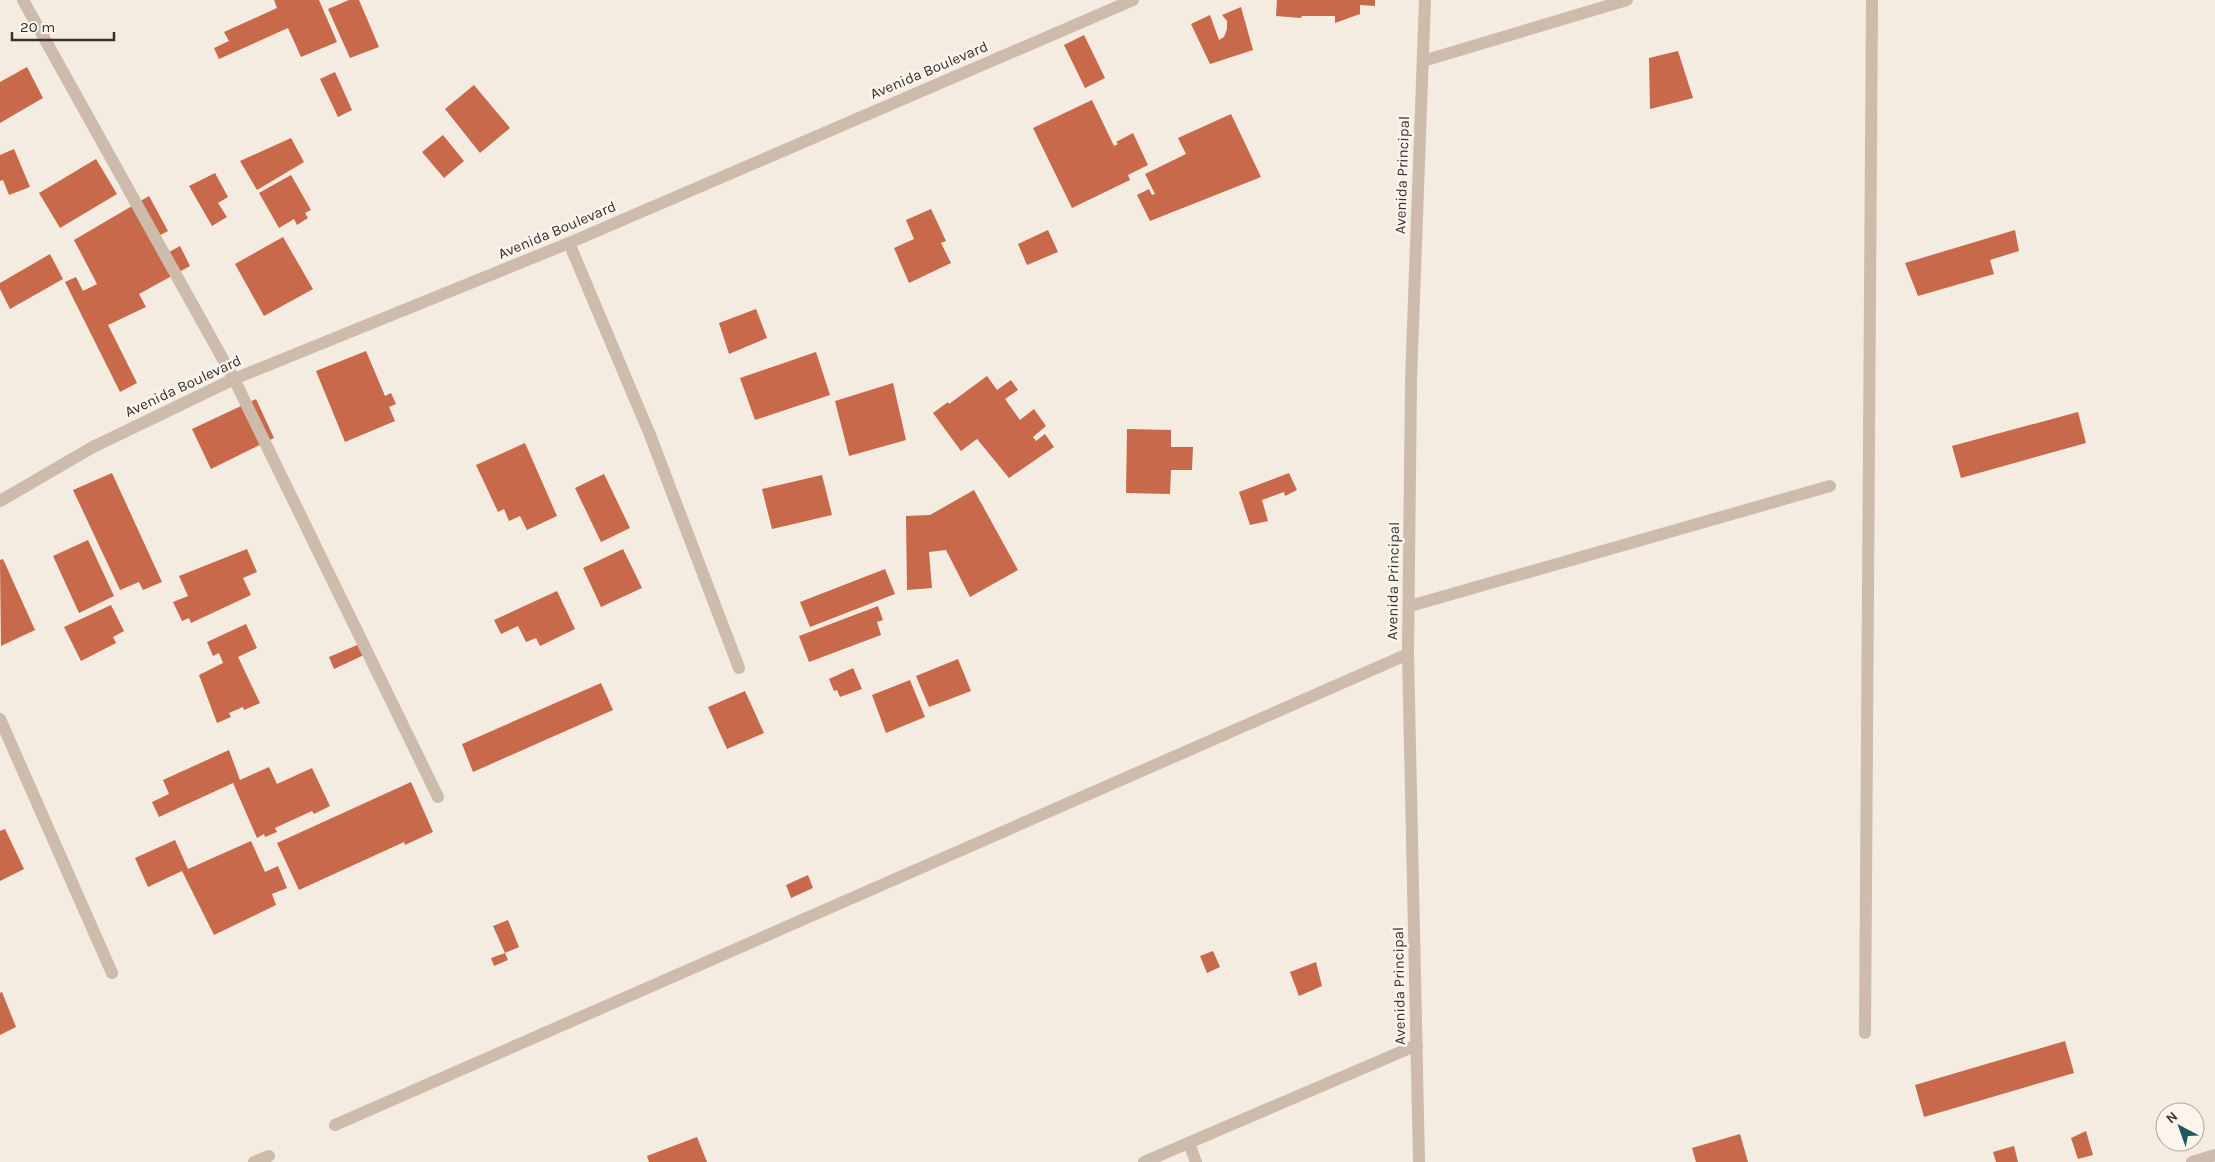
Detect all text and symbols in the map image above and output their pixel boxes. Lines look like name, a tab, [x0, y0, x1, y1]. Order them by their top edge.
scale bar	[12, 10, 115, 42]
text: 20 m	[20, 18, 55, 36]
street label: Avenida Boulevard	[867, 37, 991, 103]
street label: Avenida Principal	[1391, 115, 1413, 235]
street label: Avenida Boulevard	[495, 197, 619, 263]
street label: Avenida Boulevard	[122, 351, 244, 421]
street label: Avenida Principal	[1383, 522, 1403, 640]
street label: Avenida Principal	[1389, 927, 1409, 1045]
north arrow	[2155, 1102, 2205, 1152]
text: N	[2162, 1108, 2181, 1127]

